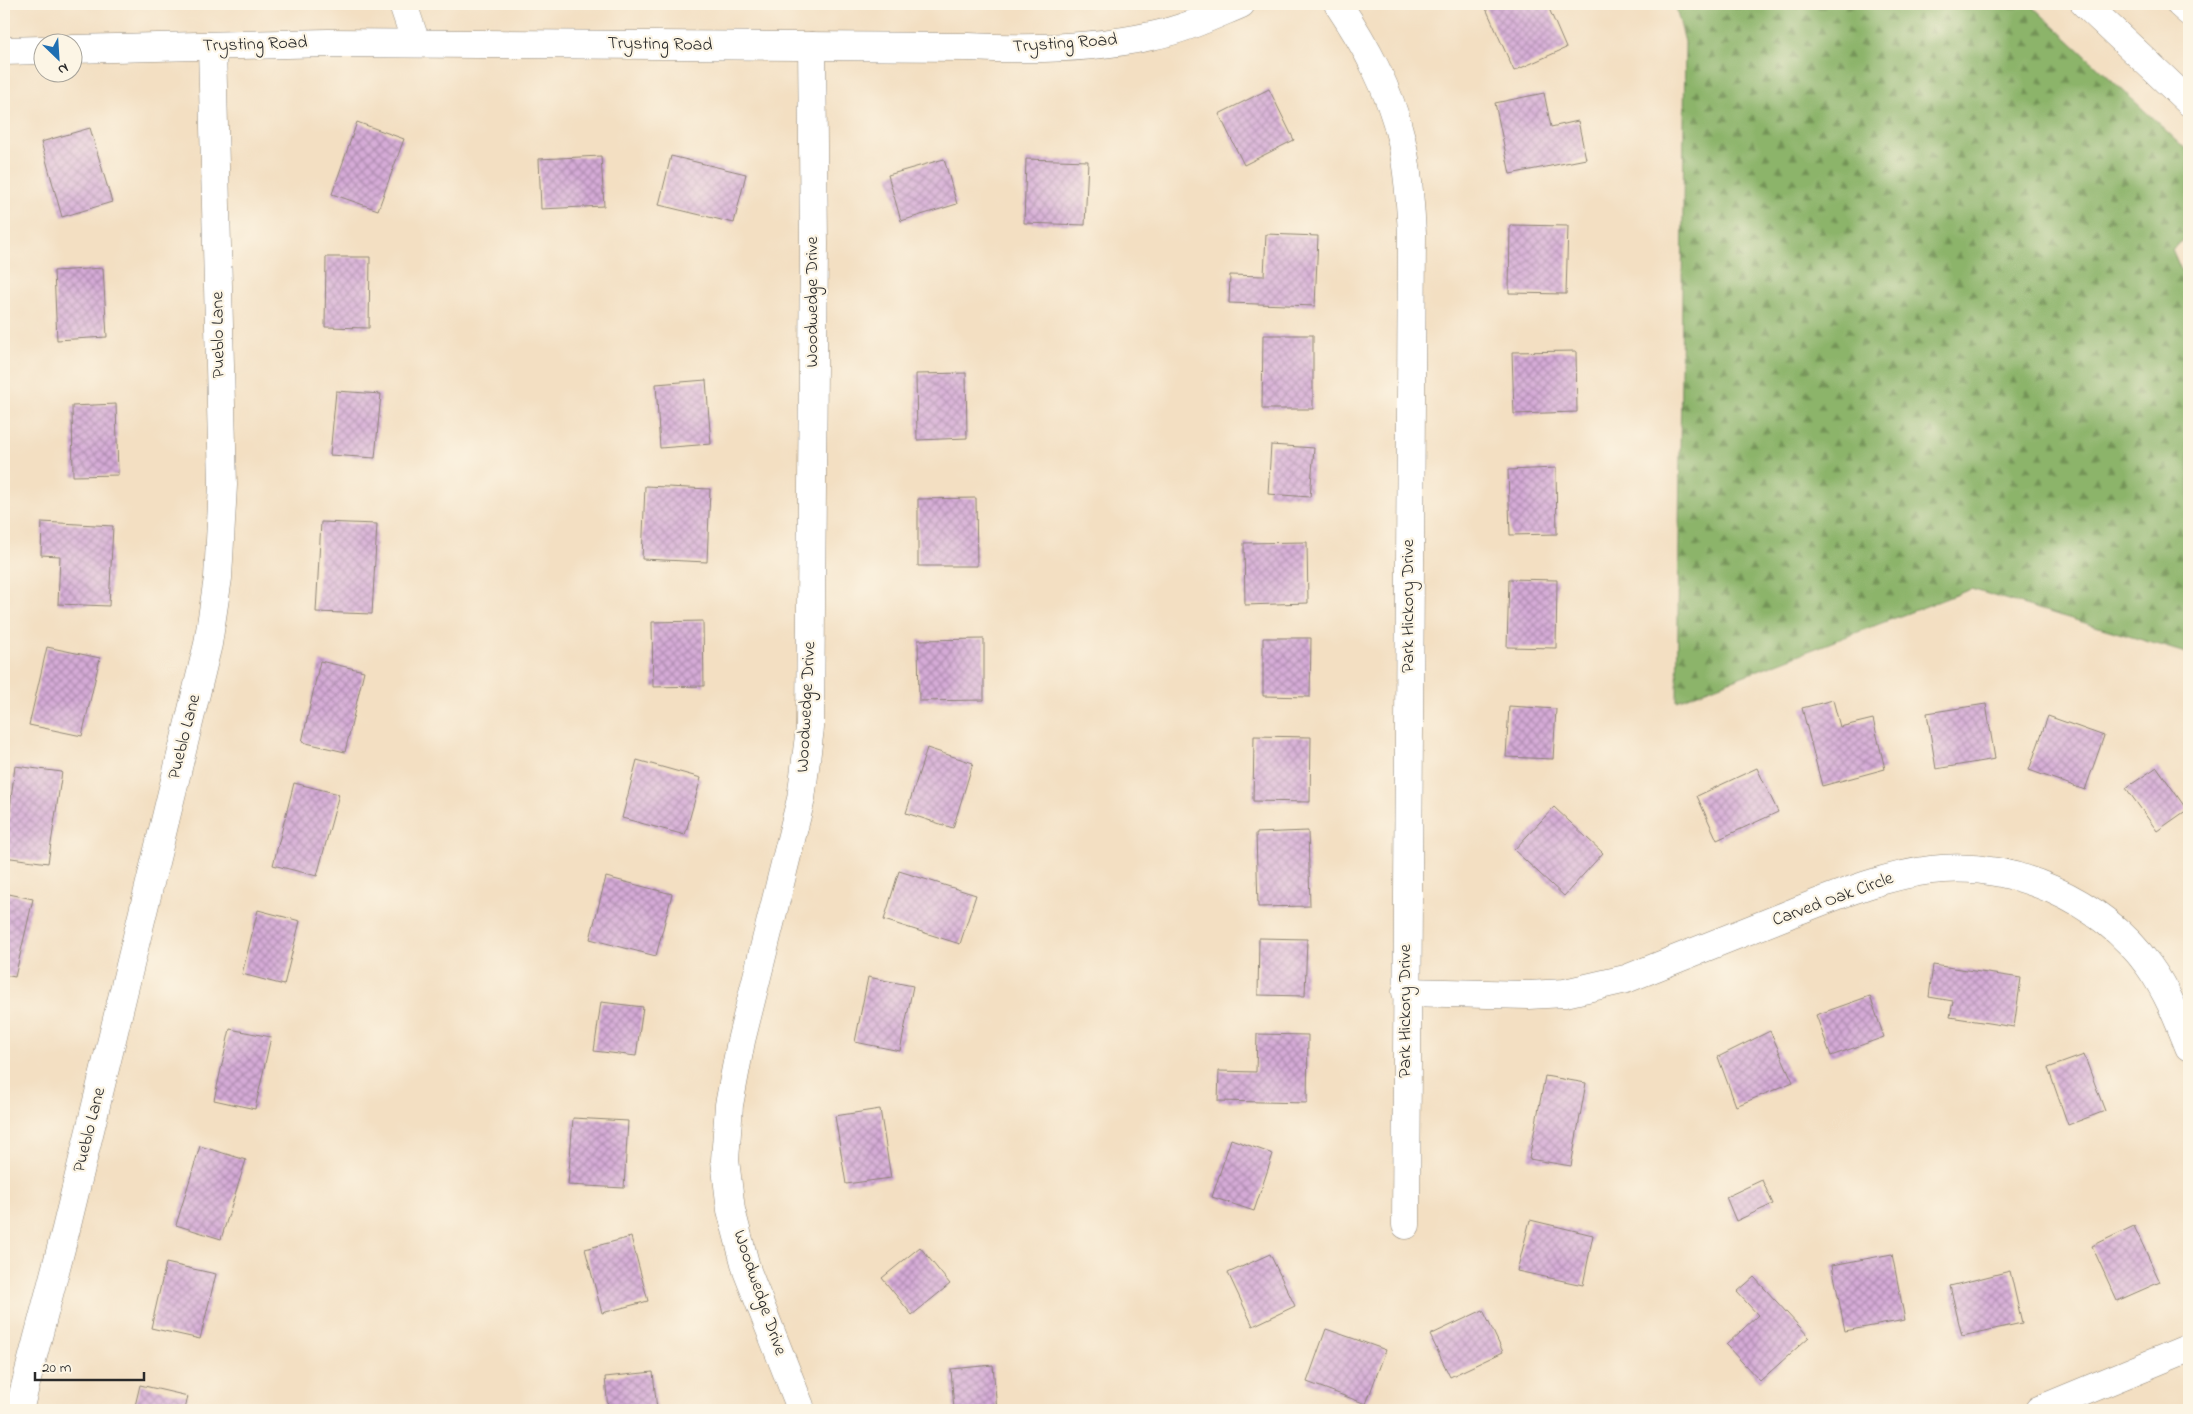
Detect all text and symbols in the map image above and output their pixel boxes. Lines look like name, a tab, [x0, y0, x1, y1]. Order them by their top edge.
street label: Trysting Road	[1012, 27, 1118, 62]
street label: Trysting Road	[202, 30, 308, 61]
street label: Trysting Road	[607, 31, 713, 60]
north arrow	[32, 32, 82, 82]
text: N	[54, 57, 72, 80]
street label: Woodwedge Drive	[800, 236, 827, 368]
street label: Pueblo Lane	[205, 290, 233, 379]
street label: Park Hickory Drive	[1396, 538, 1422, 673]
street label: Woodwedge Drive	[791, 640, 824, 773]
street label: Pueblo Lane	[162, 691, 208, 782]
street label: Carved Oak Circle	[1769, 866, 1898, 934]
street label: Park Hickory Drive	[1393, 943, 1419, 1078]
street label: Pueblo Lane	[67, 1084, 113, 1175]
street label: Woodwedge Drive	[724, 1227, 793, 1360]
scale bar	[35, 1349, 144, 1381]
text: 20 m	[42, 1357, 72, 1379]

